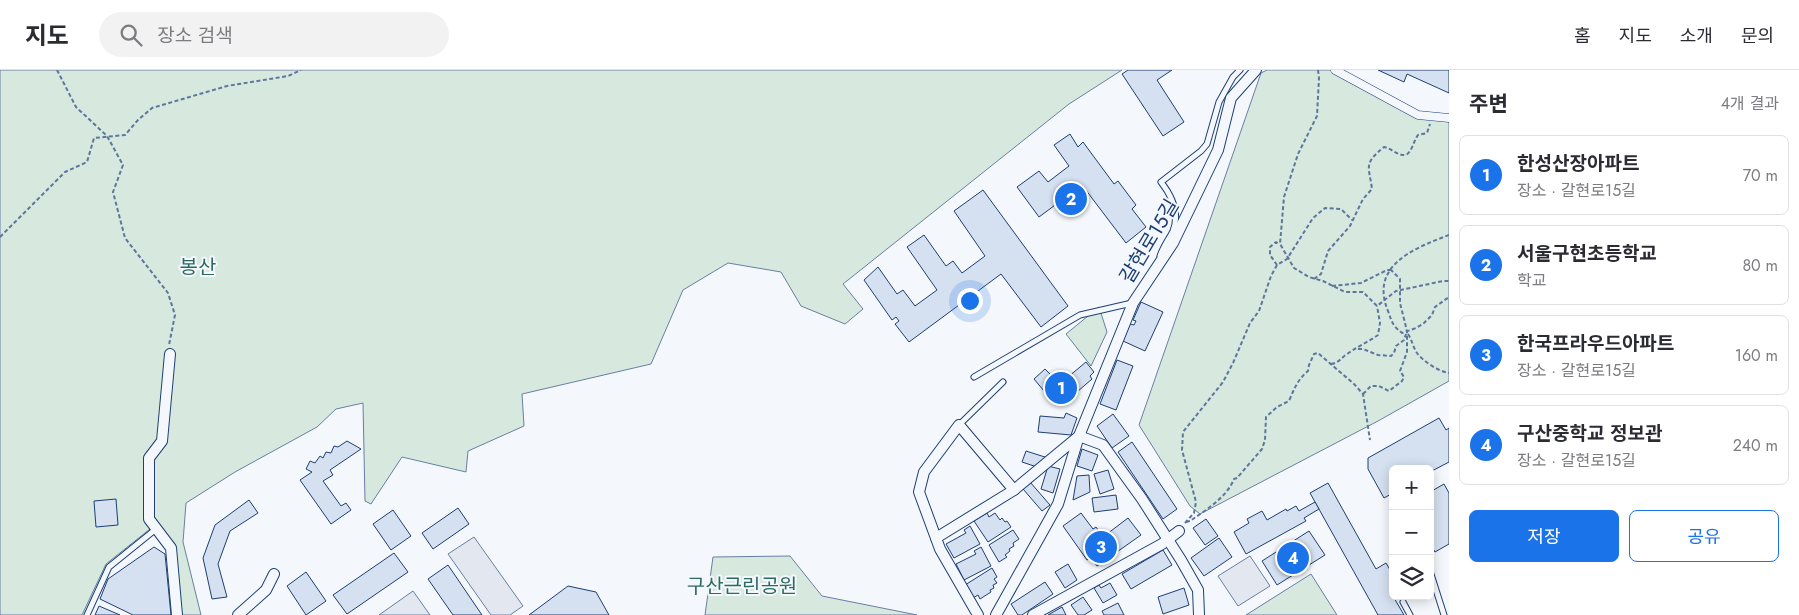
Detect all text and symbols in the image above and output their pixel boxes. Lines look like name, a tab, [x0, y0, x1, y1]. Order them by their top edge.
search box	[99, 12, 449, 57]
text: 지도	[25, 18, 69, 53]
icon: search	[117, 21, 145, 49]
text: 장소 검색	[157, 22, 233, 49]
text: 홈	[1574, 23, 1591, 49]
text: 지도	[1619, 23, 1652, 49]
text: 소개	[1680, 23, 1713, 49]
text: 문의	[1741, 23, 1774, 49]
text: 주변	[1469, 89, 1508, 119]
text: 4개 결과	[1721, 92, 1779, 115]
text: 한성산장아파트	[1517, 150, 1639, 177]
text: 1	[1482, 164, 1490, 187]
text: 70 m	[1743, 164, 1778, 187]
text: 장소 · 갈현로15길	[1517, 179, 1636, 202]
pin: 2	[1055, 180, 1087, 218]
street label: 갈현로15길	[1113, 194, 1186, 289]
text: 서울구현초등학교	[1517, 240, 1657, 267]
park label: 봉산	[180, 253, 216, 282]
text: 2	[1481, 254, 1491, 277]
text: 80 m	[1742, 254, 1778, 277]
text: 학교	[1517, 269, 1546, 292]
your location	[957, 288, 983, 314]
text: 한국프라우드아파트	[1517, 330, 1674, 357]
text: 3	[1481, 344, 1491, 367]
text: 160 m	[1735, 344, 1778, 367]
text: 장소 · 갈현로15길	[1517, 359, 1636, 382]
pin: 1	[1045, 369, 1077, 407]
text: 구산중학교 정보관	[1517, 420, 1663, 447]
text: 4	[1480, 434, 1492, 457]
text: 240 m	[1733, 434, 1778, 457]
text: 장소 · 갈현로15길	[1517, 449, 1636, 472]
map controls	[1389, 465, 1434, 600]
button: +	[1389, 465, 1434, 510]
button: −	[1389, 510, 1434, 555]
button: 저장	[1469, 510, 1619, 562]
button: 공유	[1629, 510, 1779, 562]
pin: 3	[1085, 528, 1117, 566]
pin: 4	[1277, 539, 1309, 577]
button: layers	[1389, 555, 1434, 600]
park label: 구산근린공원	[687, 572, 797, 601]

